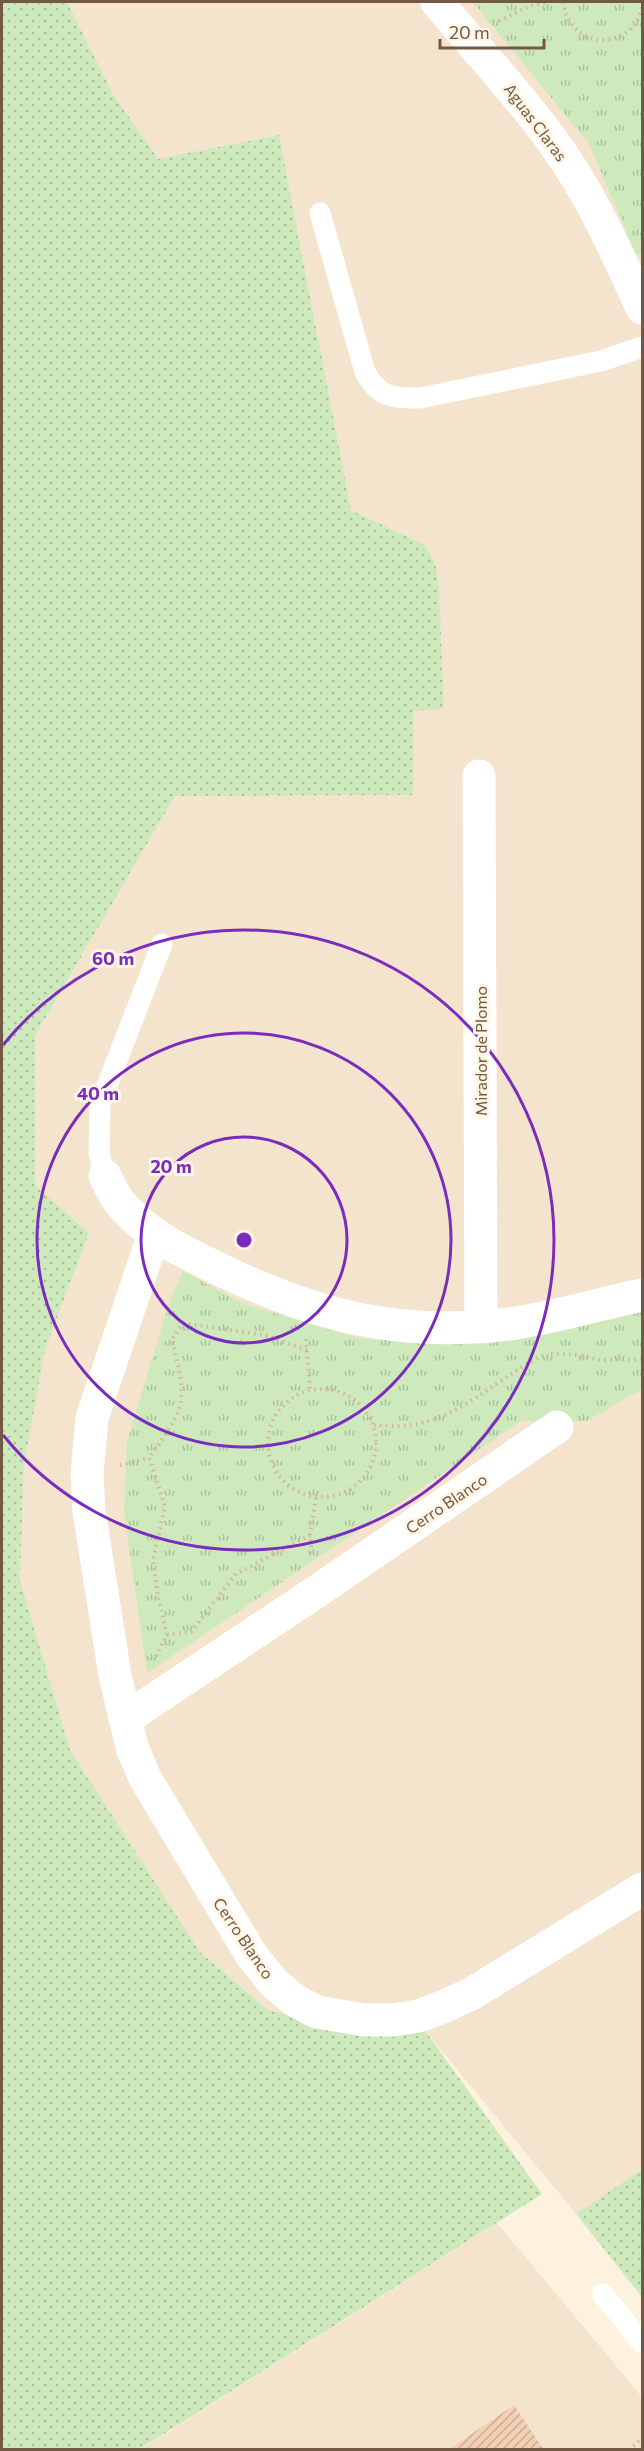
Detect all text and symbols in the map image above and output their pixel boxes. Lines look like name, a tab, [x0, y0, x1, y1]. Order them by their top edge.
scale bar	[440, 12, 544, 50]
text: 20 m	[449, 21, 490, 43]
street label: Aguas Claras	[501, 79, 571, 165]
text: 60 m	[92, 947, 134, 969]
street label: Mirador de Plomo	[471, 986, 490, 1116]
text: 40 m	[77, 1082, 119, 1104]
text: 20 m	[150, 1155, 192, 1177]
centre of rings	[234, 1230, 254, 1250]
street label: Cerro Blanco	[402, 1469, 490, 1537]
street label: Cerro Blanco	[210, 1894, 278, 1982]

